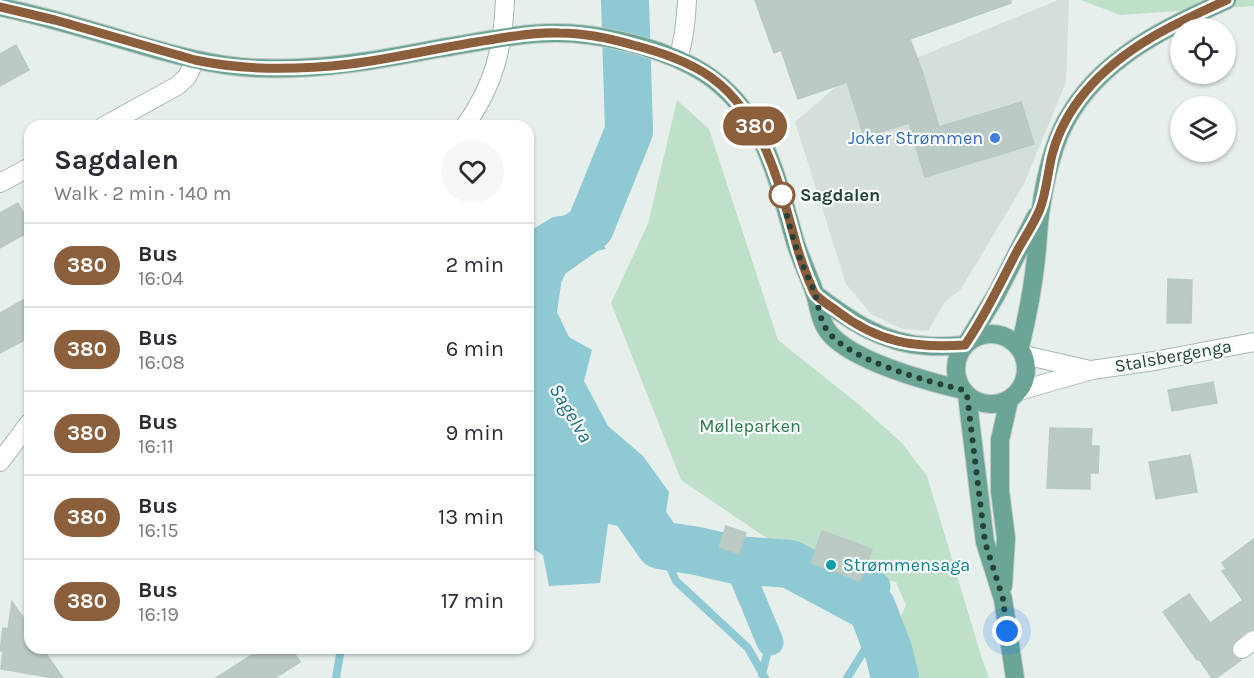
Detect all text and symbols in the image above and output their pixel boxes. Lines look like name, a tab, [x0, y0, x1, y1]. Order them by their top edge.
map controls	[1170, 18, 1236, 162]
button: locate	[1170, 18, 1236, 84]
button: layers	[1170, 96, 1236, 162]
line badge: 380	[720, 106, 789, 146]
text: 380	[735, 114, 775, 138]
place label: Joker Strømmen	[848, 127, 983, 149]
marker: Joker Strømmen	[988, 131, 1002, 145]
button: heart	[441, 140, 504, 203]
text: Sagdalen	[54, 143, 179, 176]
text: Walk · 2 min · 140 m	[54, 182, 231, 205]
marker: Sagdalen	[769, 182, 795, 208]
place label: Sagdalen	[800, 184, 880, 206]
text: Bus	[138, 241, 178, 267]
text: 2 min	[446, 252, 504, 278]
text: 380	[67, 253, 107, 277]
text: 16:04	[138, 267, 184, 290]
text: Bus	[138, 325, 178, 351]
street label: Stalsbergenga	[1113, 335, 1233, 377]
text: 6 min	[446, 336, 504, 362]
text: 380	[67, 337, 107, 361]
text: 16:08	[138, 351, 185, 374]
water label: Sagelva	[545, 379, 597, 447]
text: Bus	[138, 409, 178, 435]
park label: Mølleparken	[699, 415, 801, 437]
text: 9 min	[446, 420, 504, 446]
text: 380	[67, 421, 107, 445]
text: 16:11	[138, 435, 174, 458]
text: Bus	[138, 493, 178, 519]
text: 13 min	[438, 504, 504, 530]
text: 380	[67, 505, 107, 529]
text: 16:15	[138, 519, 179, 542]
place label: Strømmensaga	[843, 554, 970, 576]
marker: Strømmensaga	[824, 558, 838, 572]
text: Bus	[138, 577, 178, 603]
text: 17 min	[441, 588, 504, 614]
text: 380	[67, 589, 107, 613]
text: 16:19	[138, 603, 179, 626]
your location	[992, 616, 1022, 646]

